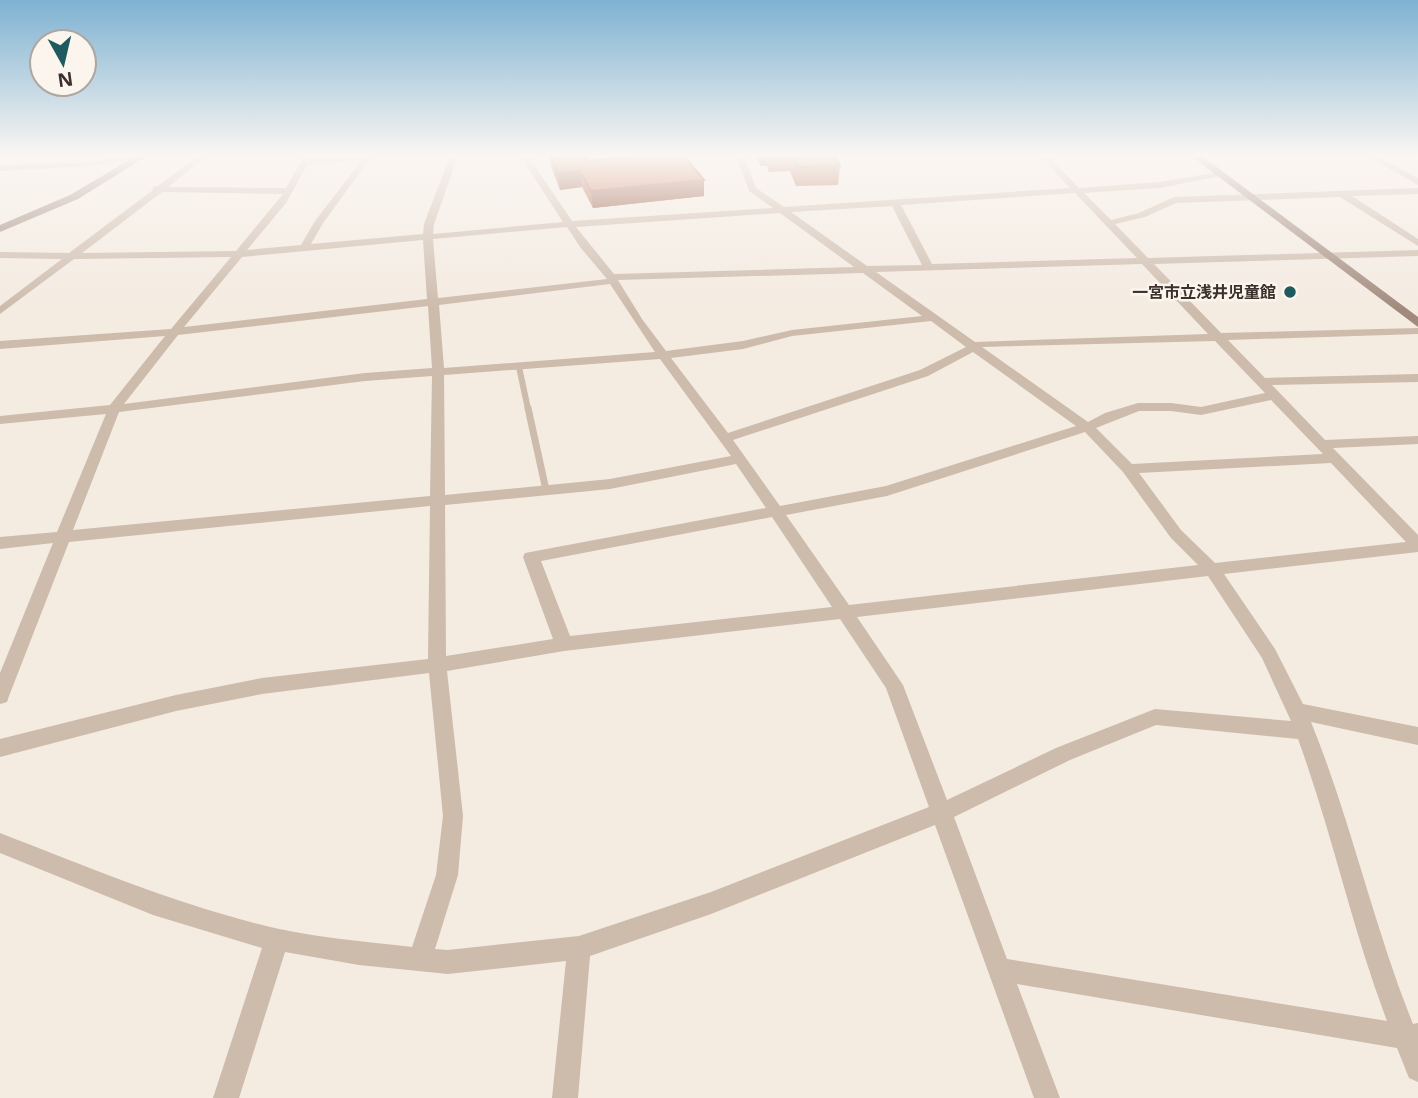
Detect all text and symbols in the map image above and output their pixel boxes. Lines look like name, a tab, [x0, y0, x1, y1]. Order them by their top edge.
north arrow	[28, 28, 98, 98]
text: N	[56, 66, 75, 94]
place label: 一宮市立浅井児童館	[1132, 281, 1276, 303]
marker: 一宮市立浅井児童館	[1282, 284, 1298, 300]

